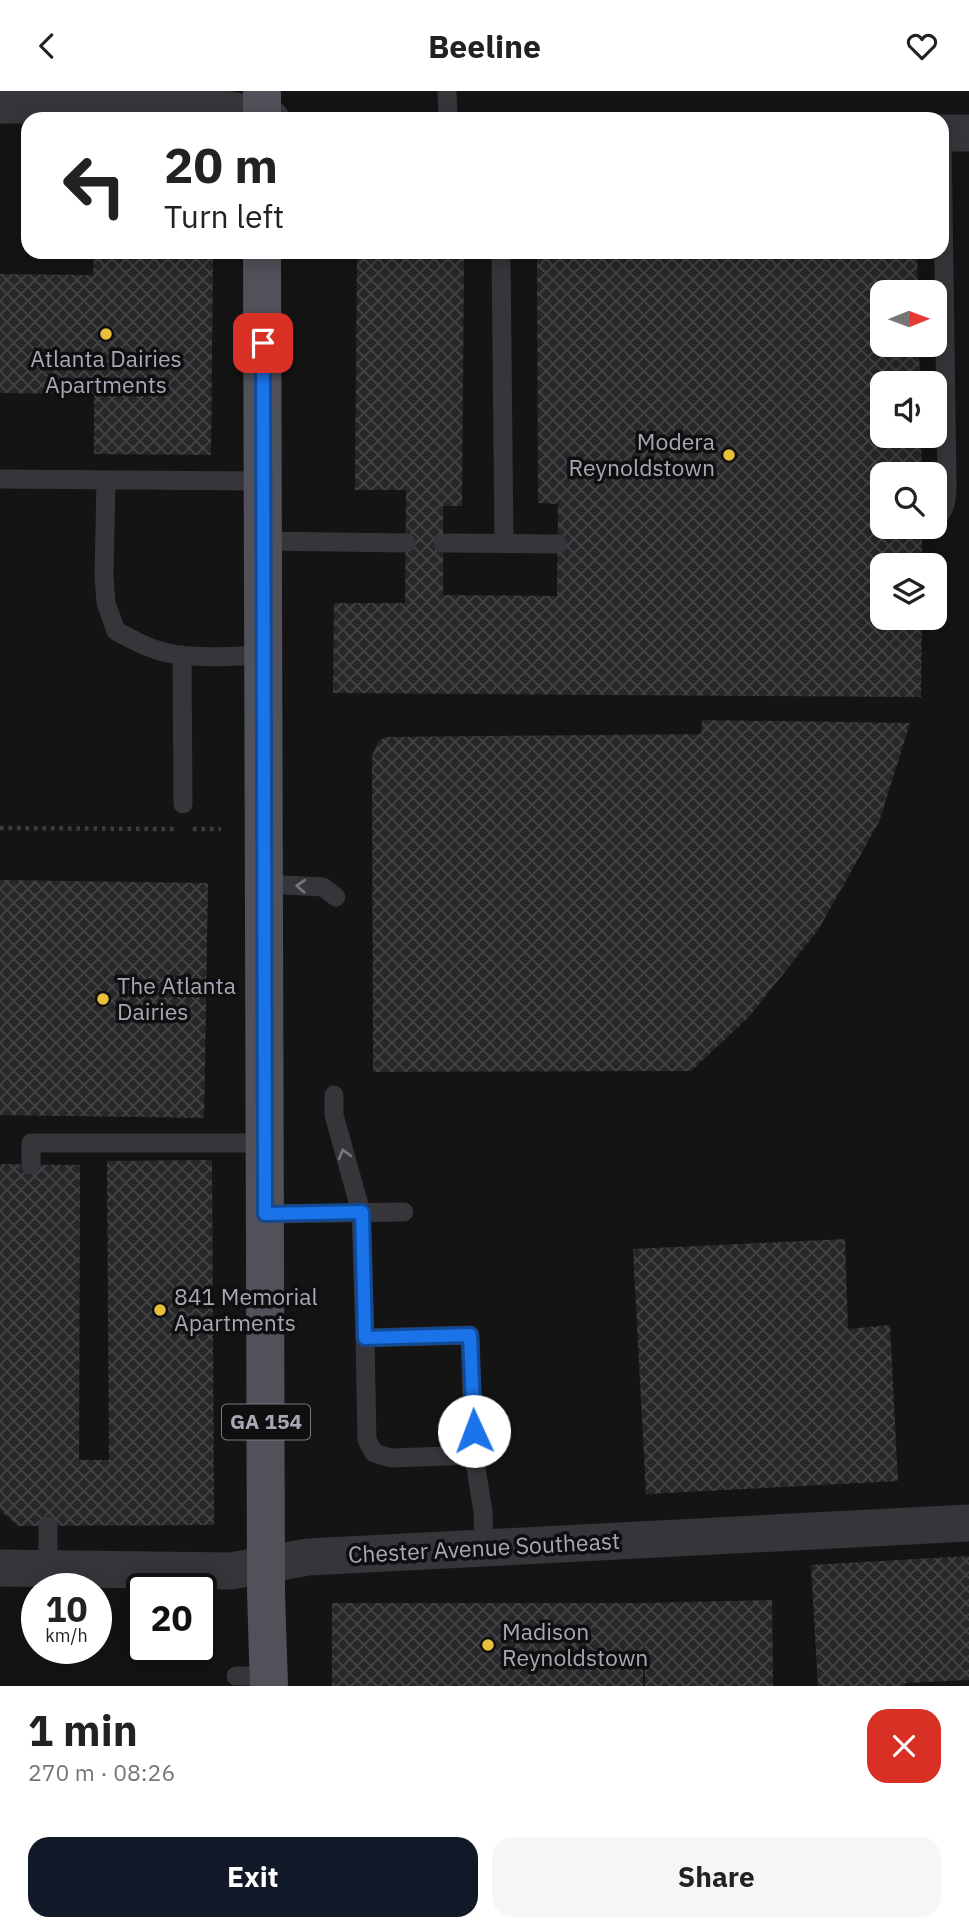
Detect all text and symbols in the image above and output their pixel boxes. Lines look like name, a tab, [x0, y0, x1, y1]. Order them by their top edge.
text: Beeline	[428, 25, 541, 67]
icon: back	[28, 27, 66, 65]
icon: heart	[903, 27, 941, 65]
text: 20 m	[164, 133, 278, 196]
icon: left	[49, 140, 140, 231]
text: Turn left	[164, 195, 284, 237]
north arrow	[870, 280, 947, 357]
map controls	[870, 280, 947, 630]
pin	[233, 313, 293, 373]
icon: arrive	[244, 324, 282, 362]
marker: Atlanta Dairies Apartments	[98, 326, 114, 342]
place label: Atlanta Dairies Apartments	[30, 343, 182, 399]
button: sound	[870, 371, 947, 448]
place label: Modera Reynoldstown	[569, 426, 715, 482]
marker: Modera Reynoldstown	[721, 447, 737, 463]
button: search	[870, 462, 947, 539]
button: layers	[870, 553, 947, 630]
one-way arrow	[296, 879, 307, 894]
place label: The Atlanta Dairies	[117, 970, 236, 1026]
marker: The Atlanta Dairies	[95, 991, 111, 1007]
one-way arrow	[338, 1148, 352, 1160]
place label: 841 Memorial Apartments	[174, 1281, 318, 1337]
marker: 841 Memorial Apartments	[152, 1302, 168, 1318]
position arrow	[437, 1394, 511, 1468]
road number: GA 154	[222, 1405, 310, 1439]
street label: Chester Avenue Southeast	[347, 1525, 621, 1569]
speed limit sign: 20	[126, 1573, 217, 1664]
text: 10	[45, 1586, 88, 1632]
place label: Madison Reynoldstown	[502, 1616, 648, 1672]
text: km/h	[45, 1624, 88, 1647]
marker: Madison Reynoldstown	[480, 1637, 496, 1653]
text: 1 min	[28, 1703, 138, 1758]
button: close	[867, 1709, 941, 1783]
text: 270 m · 08:26	[28, 1757, 175, 1787]
button: Exit	[28, 1837, 478, 1917]
button: Share	[492, 1837, 941, 1917]

